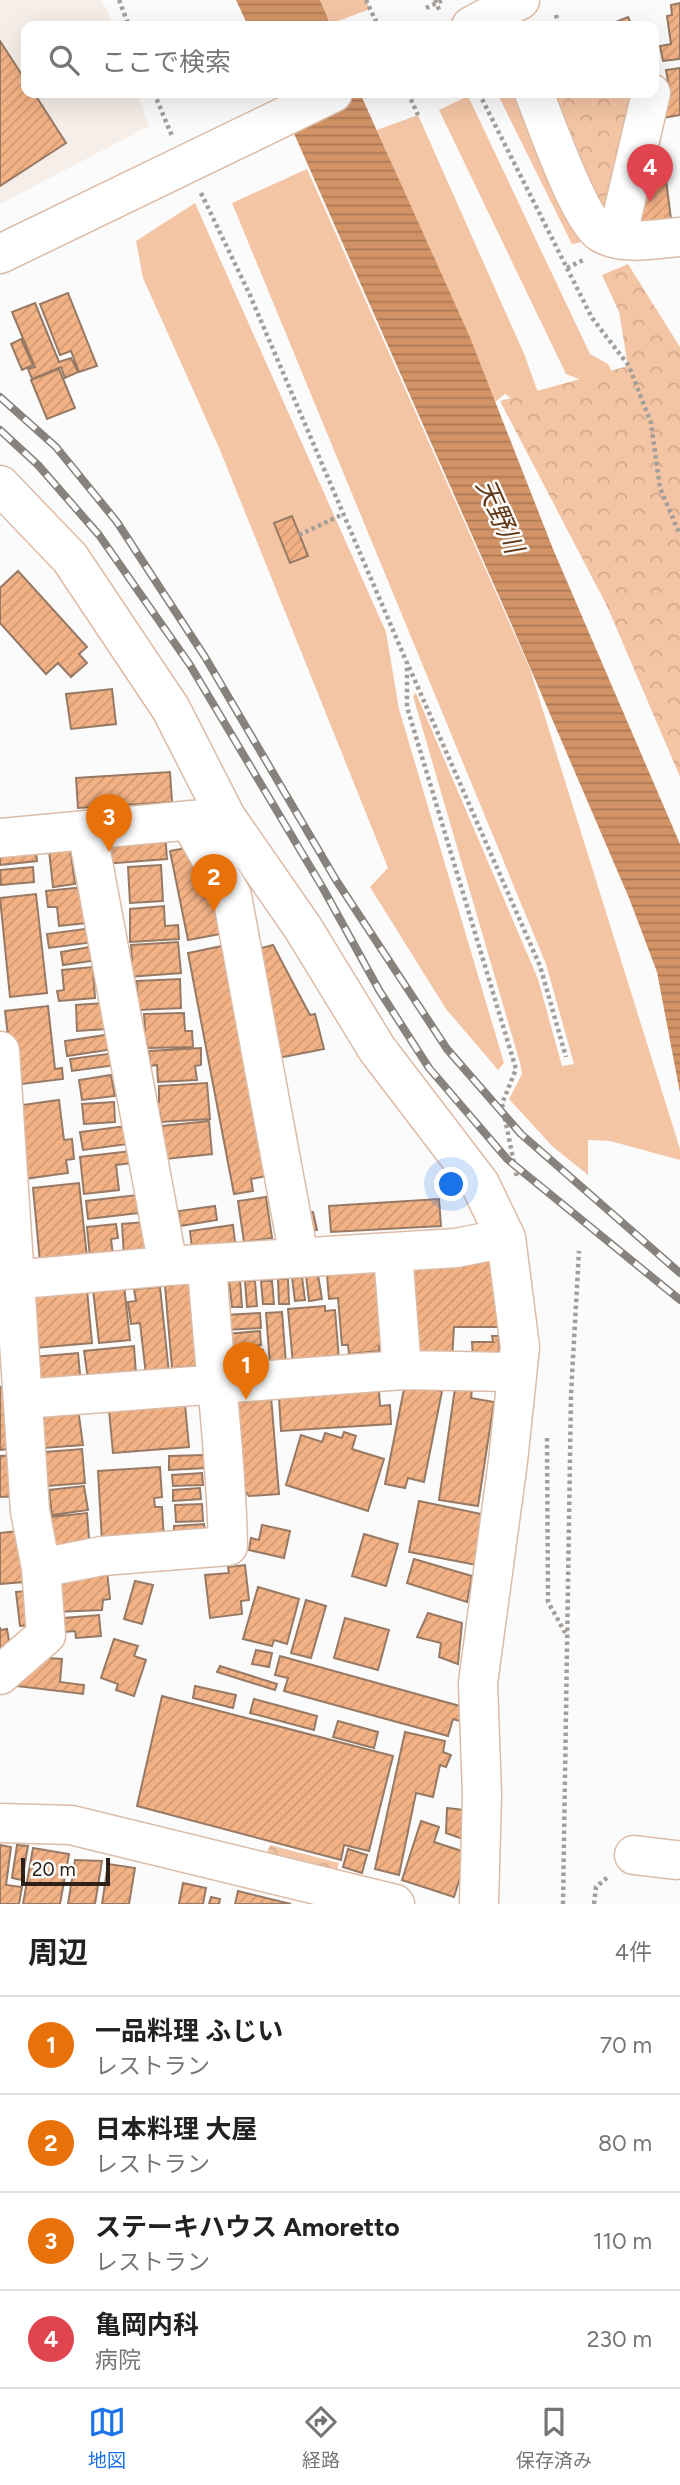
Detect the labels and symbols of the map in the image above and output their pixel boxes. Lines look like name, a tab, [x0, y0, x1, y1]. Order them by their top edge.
pin: 4	[627, 144, 673, 202]
water label: 天野川	[470, 474, 532, 561]
pin: 3	[86, 794, 132, 852]
pin: 2	[191, 854, 237, 912]
your location	[434, 1167, 468, 1201]
pin: 1	[223, 1342, 269, 1400]
scale bar	[21, 1855, 110, 1887]

